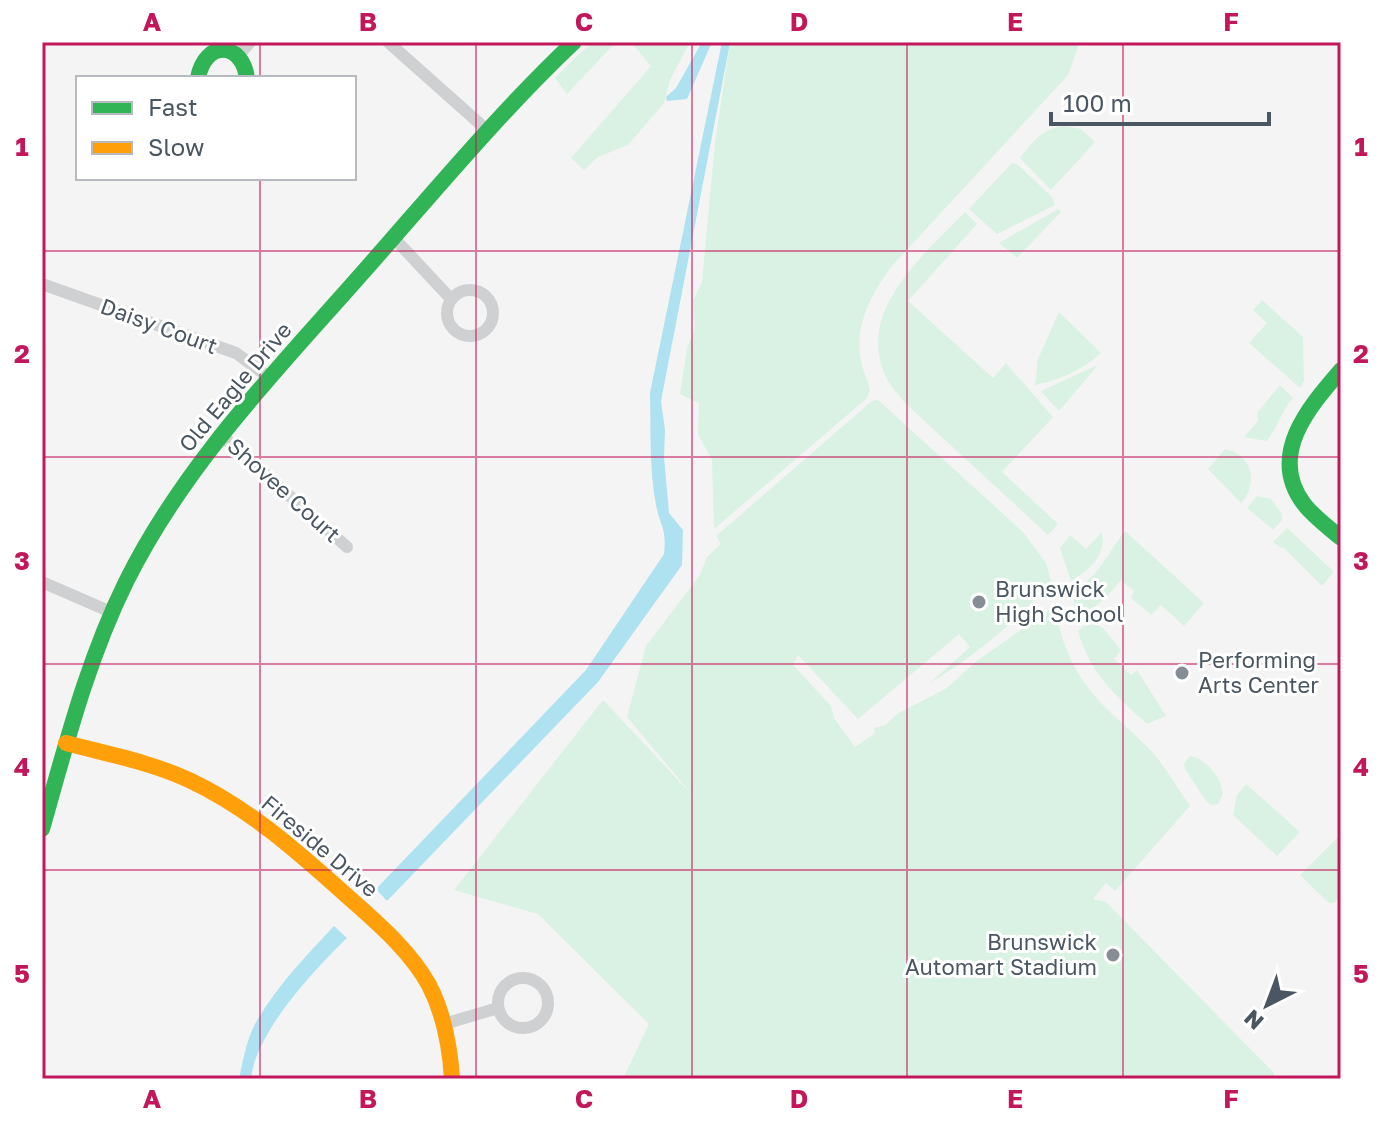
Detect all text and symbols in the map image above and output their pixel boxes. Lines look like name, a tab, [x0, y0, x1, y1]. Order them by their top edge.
text: A	[143, 6, 162, 37]
text: B	[359, 6, 377, 37]
text: C	[575, 6, 593, 37]
text: D	[790, 6, 808, 37]
text: E	[1007, 6, 1023, 37]
text: F	[1223, 6, 1239, 37]
legend	[76, 76, 356, 180]
scale bar	[1051, 76, 1269, 126]
text: 100 m	[1063, 88, 1132, 117]
text: Fast	[148, 92, 198, 121]
text: 1	[15, 131, 29, 162]
text: 1	[1354, 131, 1368, 162]
text: Slow	[148, 132, 204, 161]
street label: Daisy Court	[97, 292, 221, 359]
street label: Old Eagle Drive	[173, 316, 297, 457]
text: 2	[14, 338, 30, 369]
text: 2	[1353, 338, 1369, 369]
street label: Shovee Court	[222, 432, 346, 547]
text: 3	[14, 545, 30, 576]
text: 3	[1353, 545, 1369, 576]
place label: Brunswick High School	[995, 575, 1123, 627]
marker: Brunswick High School	[970, 593, 988, 611]
place label: Performing Arts Center	[1198, 646, 1319, 698]
marker: Performing Arts Center	[1173, 664, 1191, 682]
text: 4	[14, 751, 30, 782]
text: 4	[1353, 751, 1369, 782]
street label: Fireside Drive	[257, 789, 384, 902]
place label: Brunswick Automart Stadium	[905, 928, 1097, 980]
marker: Brunswick Automart Stadium	[1104, 946, 1122, 964]
text: 5	[14, 958, 30, 989]
text: 5	[1353, 958, 1369, 989]
north arrow	[1227, 965, 1307, 1045]
text: N	[1238, 1005, 1269, 1036]
text: A	[143, 1083, 162, 1114]
text: B	[359, 1083, 377, 1114]
text: C	[575, 1083, 593, 1114]
text: D	[790, 1083, 808, 1114]
text: E	[1007, 1083, 1023, 1114]
text: F	[1223, 1083, 1239, 1114]

